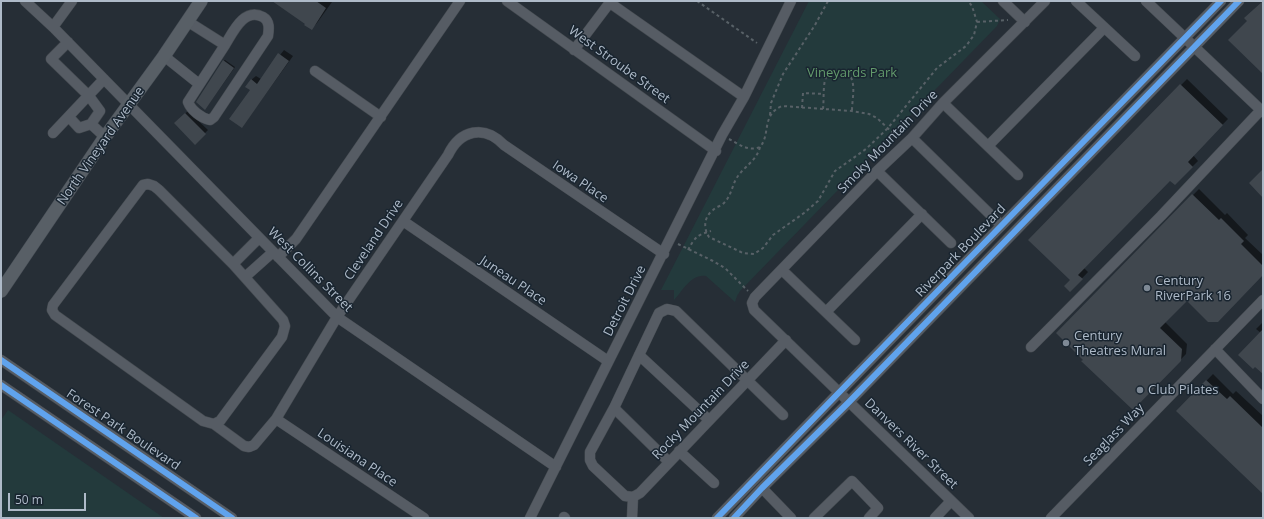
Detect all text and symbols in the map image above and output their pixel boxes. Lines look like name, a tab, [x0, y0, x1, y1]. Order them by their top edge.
street label: West Stroube Street	[565, 23, 673, 107]
park label: Vineyards Park	[807, 65, 897, 81]
street label: North Vineyard Avenue	[54, 84, 148, 208]
street label: Smoky Mountain Drive	[835, 87, 941, 197]
street label: Iowa Place	[549, 158, 611, 206]
street label: Cleveland Drive	[341, 197, 407, 283]
street label: Riverpark Boulevard	[913, 201, 1009, 301]
street label: West Collins Street	[264, 224, 356, 316]
street label: Juneau Place	[477, 253, 549, 309]
street label: Detroit Drive	[600, 263, 650, 339]
place label: Century RiverPark 16	[1155, 273, 1231, 304]
marker: Century RiverPark 16	[1142, 283, 1152, 293]
place label: Century Theatres Mural	[1074, 328, 1166, 359]
marker: Century Theatres Mural	[1061, 338, 1071, 348]
street label: Rocky Mountain Drive	[649, 357, 753, 463]
place label: Club Pilates	[1148, 382, 1219, 398]
marker: Club Pilates	[1135, 385, 1145, 395]
street label: Forest Park Boulevard	[63, 386, 183, 474]
street label: Danvers River Street	[861, 396, 961, 492]
street label: Seaglass Way	[1080, 401, 1148, 469]
street label: Louisiana Place	[314, 426, 400, 490]
scale bar	[10, 485, 88, 511]
text: 50 m	[15, 491, 43, 508]

